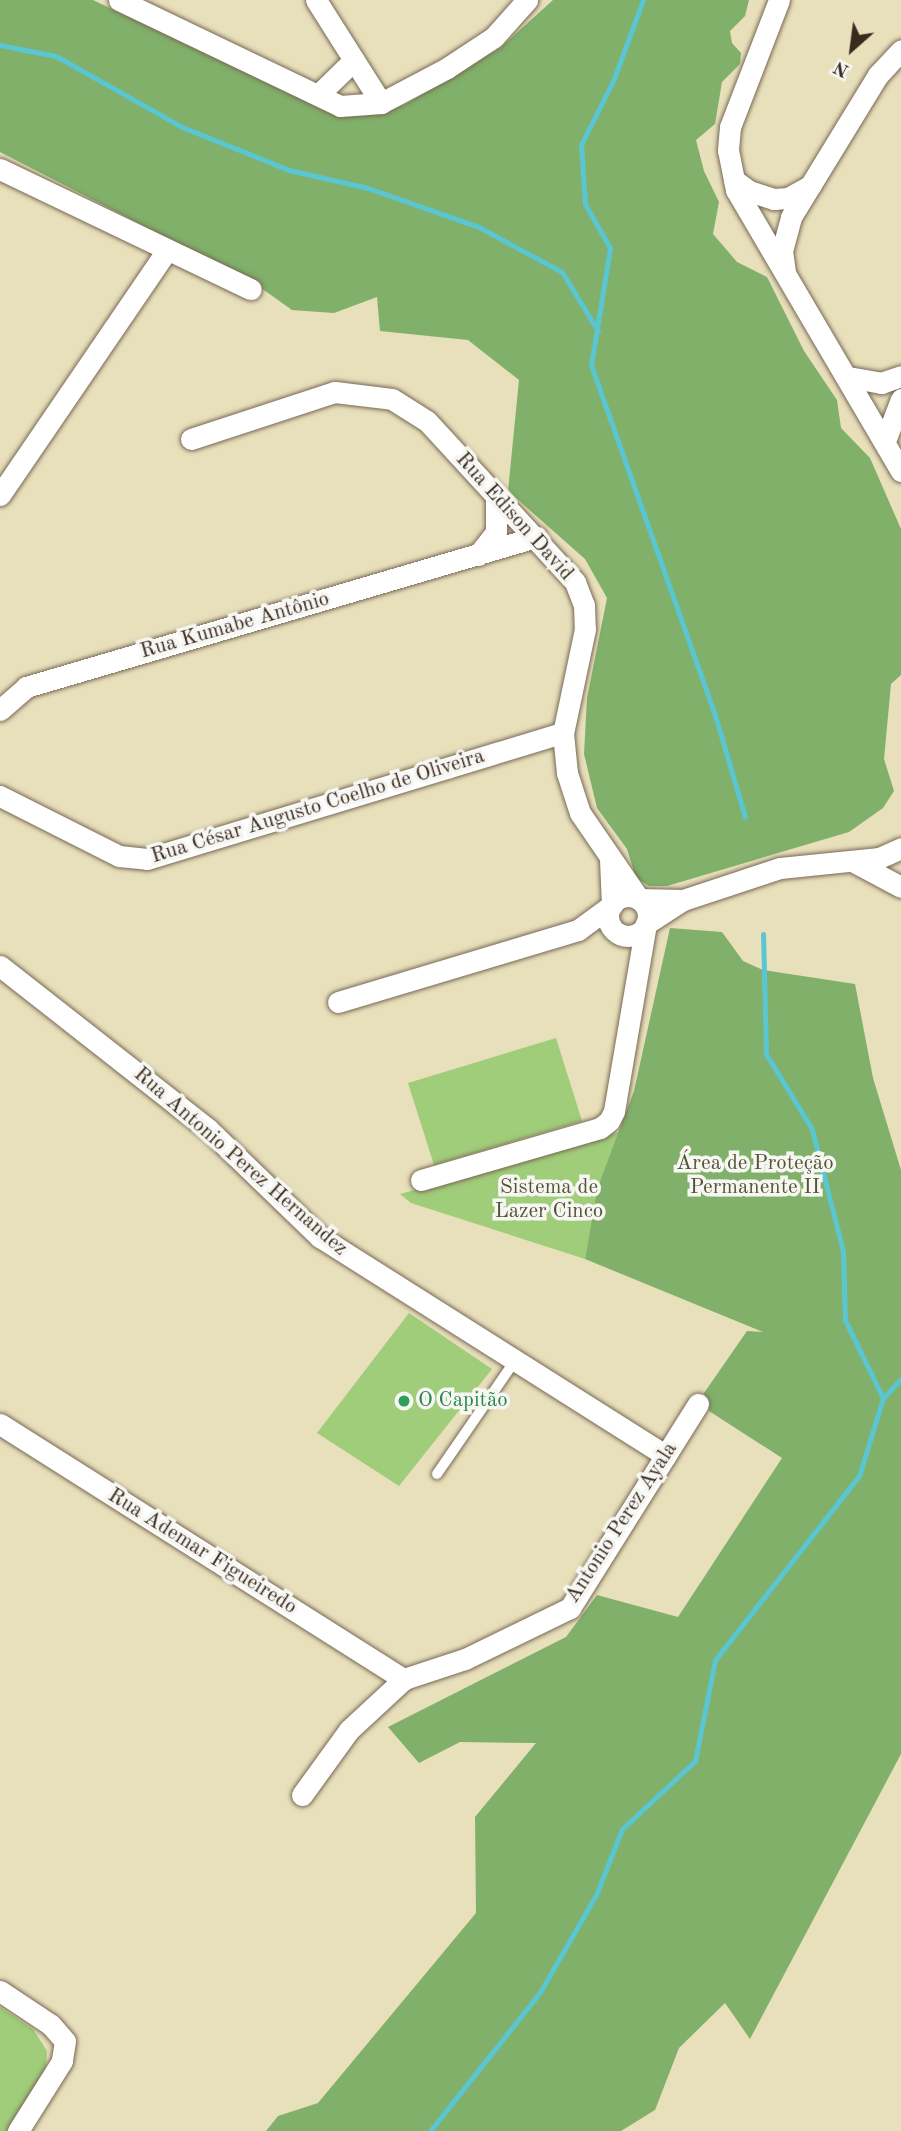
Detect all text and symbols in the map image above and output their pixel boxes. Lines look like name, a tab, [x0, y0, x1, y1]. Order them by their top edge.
north arrow	[817, 14, 887, 84]
text: N	[831, 56, 853, 80]
street label: Rua Edison David	[450, 448, 578, 586]
street label: Rua Kumabe Antônio	[138, 587, 332, 665]
street label: Rua César Augusto Coelho de Oliveira	[148, 744, 488, 870]
street label: Rua Antonio Perez Hernandez	[128, 1062, 352, 1262]
park label: Área de Proteção Permanente II	[676, 1151, 834, 1201]
park label: Sistema de Lazer Cinco	[495, 1175, 603, 1225]
place label: O Capitão	[418, 1388, 508, 1414]
marker: O Capitão	[396, 1393, 412, 1409]
street label: Antonio Perez Ayala	[561, 1438, 683, 1608]
street label: Rua Ademar Figueiredo	[103, 1484, 301, 1620]

